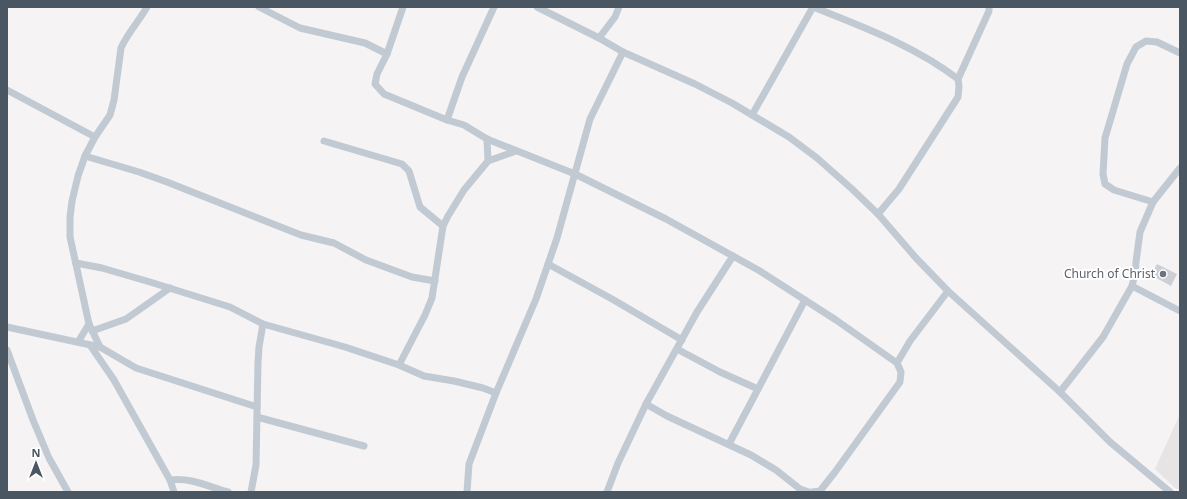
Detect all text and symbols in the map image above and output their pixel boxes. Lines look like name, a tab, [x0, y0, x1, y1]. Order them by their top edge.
place label: Church of Christ	[1064, 265, 1156, 282]
marker: Church of Christ	[1158, 269, 1168, 279]
north arrow	[16, 443, 56, 483]
text: N	[32, 445, 40, 460]

